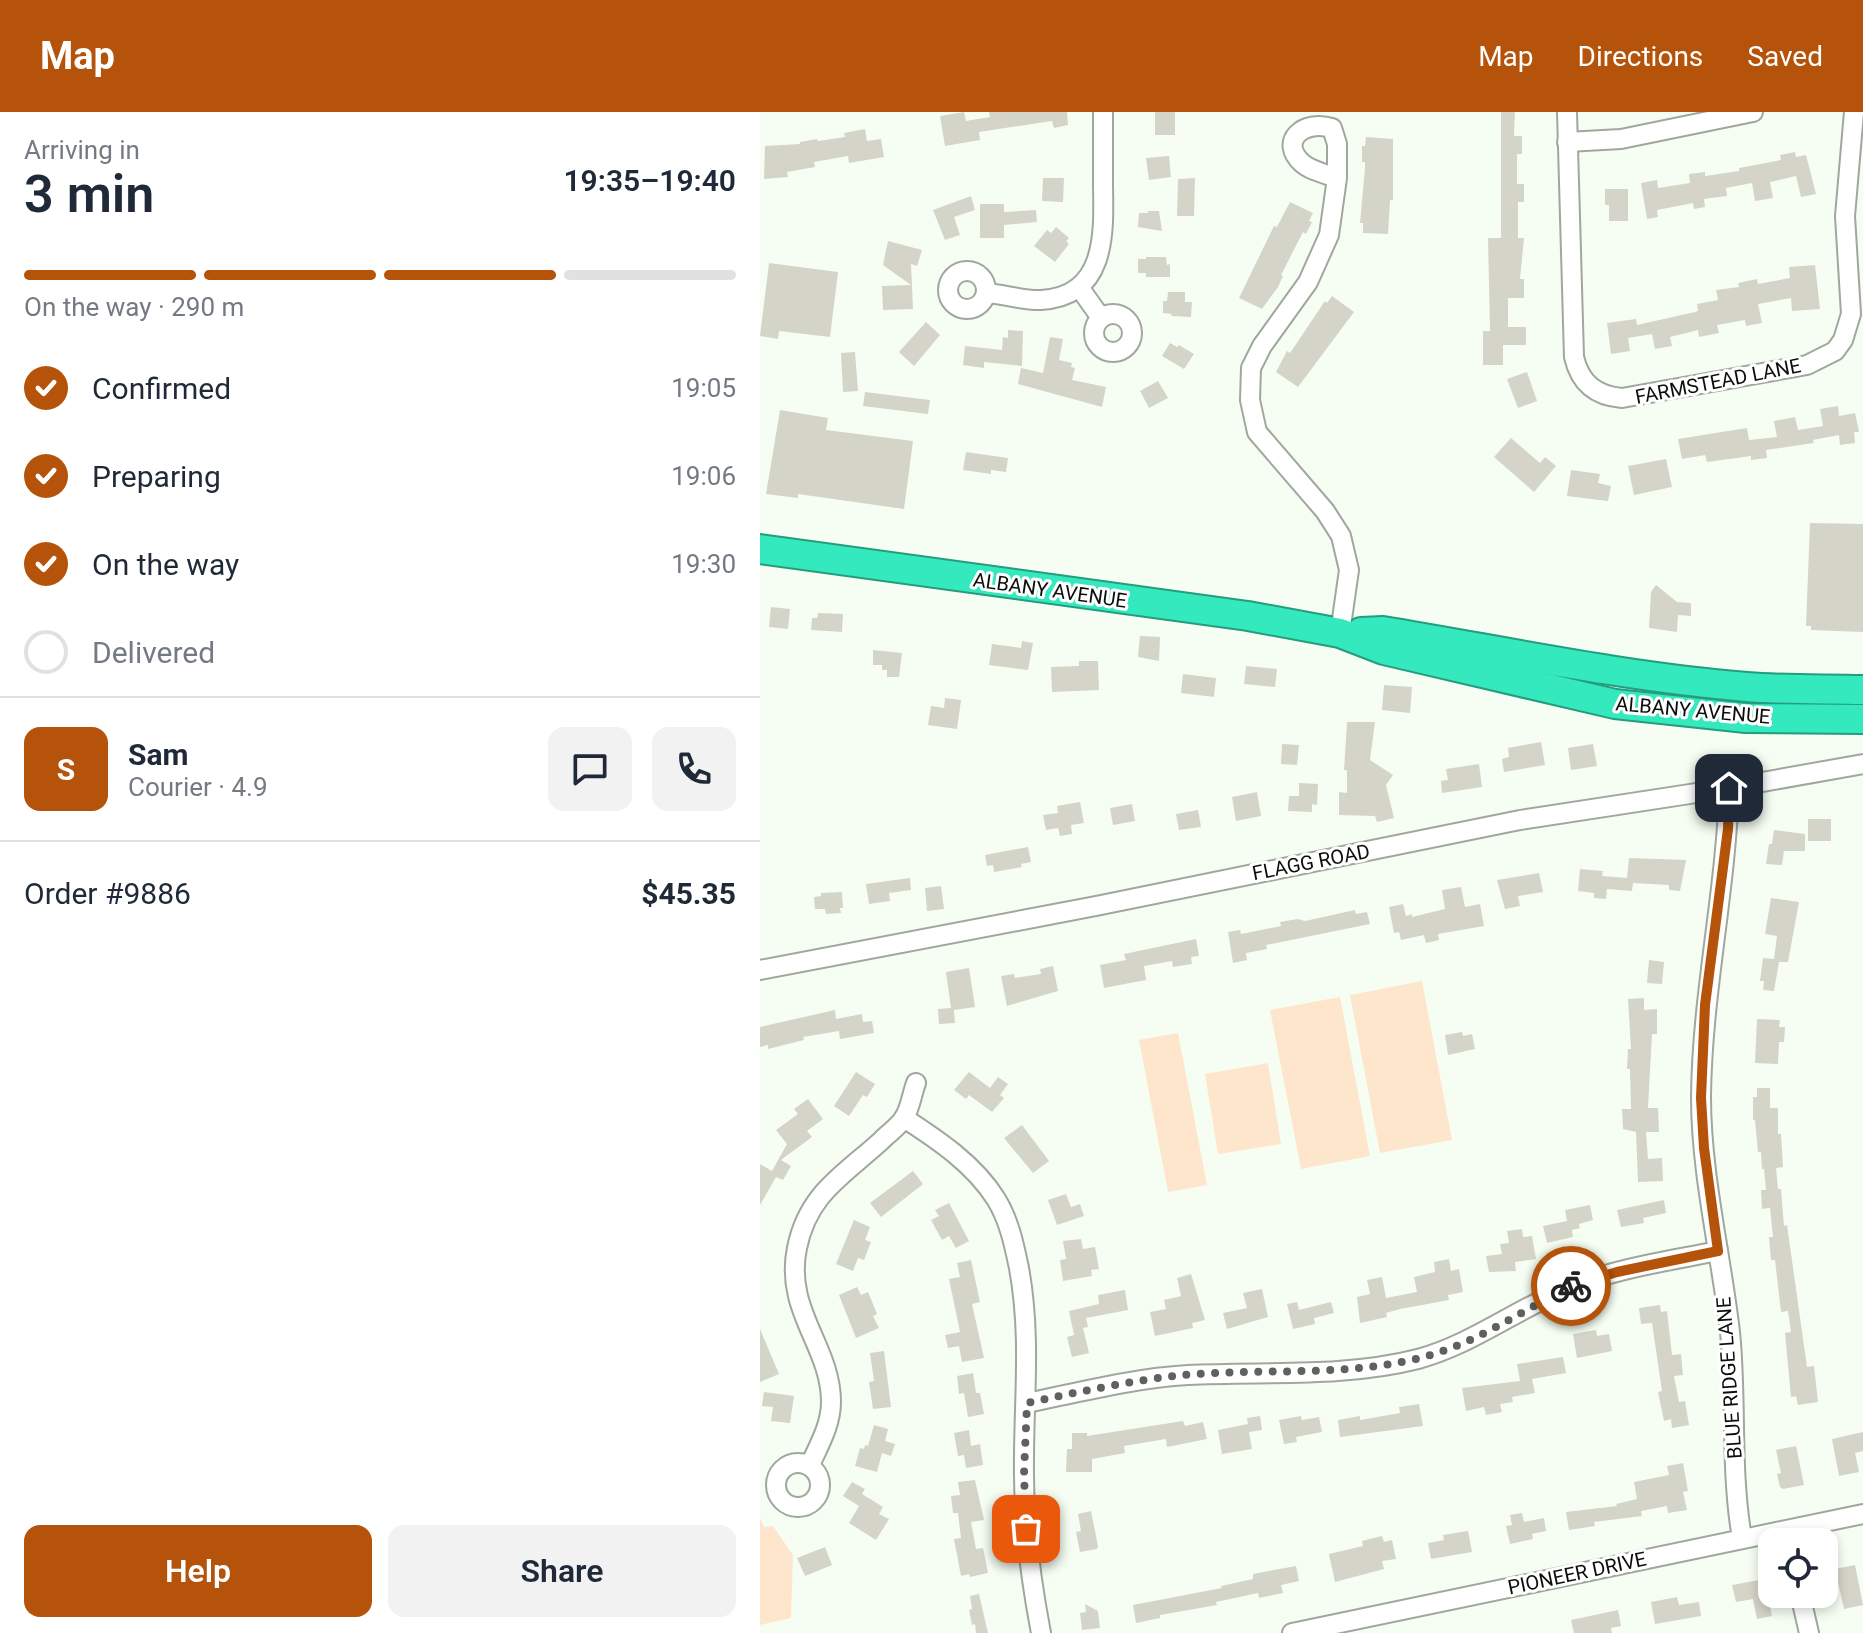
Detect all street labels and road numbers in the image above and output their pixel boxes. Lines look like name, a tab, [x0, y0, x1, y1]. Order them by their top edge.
street label: FARMSTEAD LANE	[1633, 353, 1803, 409]
street label: ALBANY AVENUE	[971, 567, 1129, 613]
street label: ALBANY AVENUE	[1615, 691, 1771, 729]
street label: FLAGG ROAD	[1250, 839, 1372, 885]
street label: BLUE RIDGE LANE	[1711, 1296, 1747, 1460]
street label: PIONEER DRIVE	[1505, 1547, 1649, 1599]

